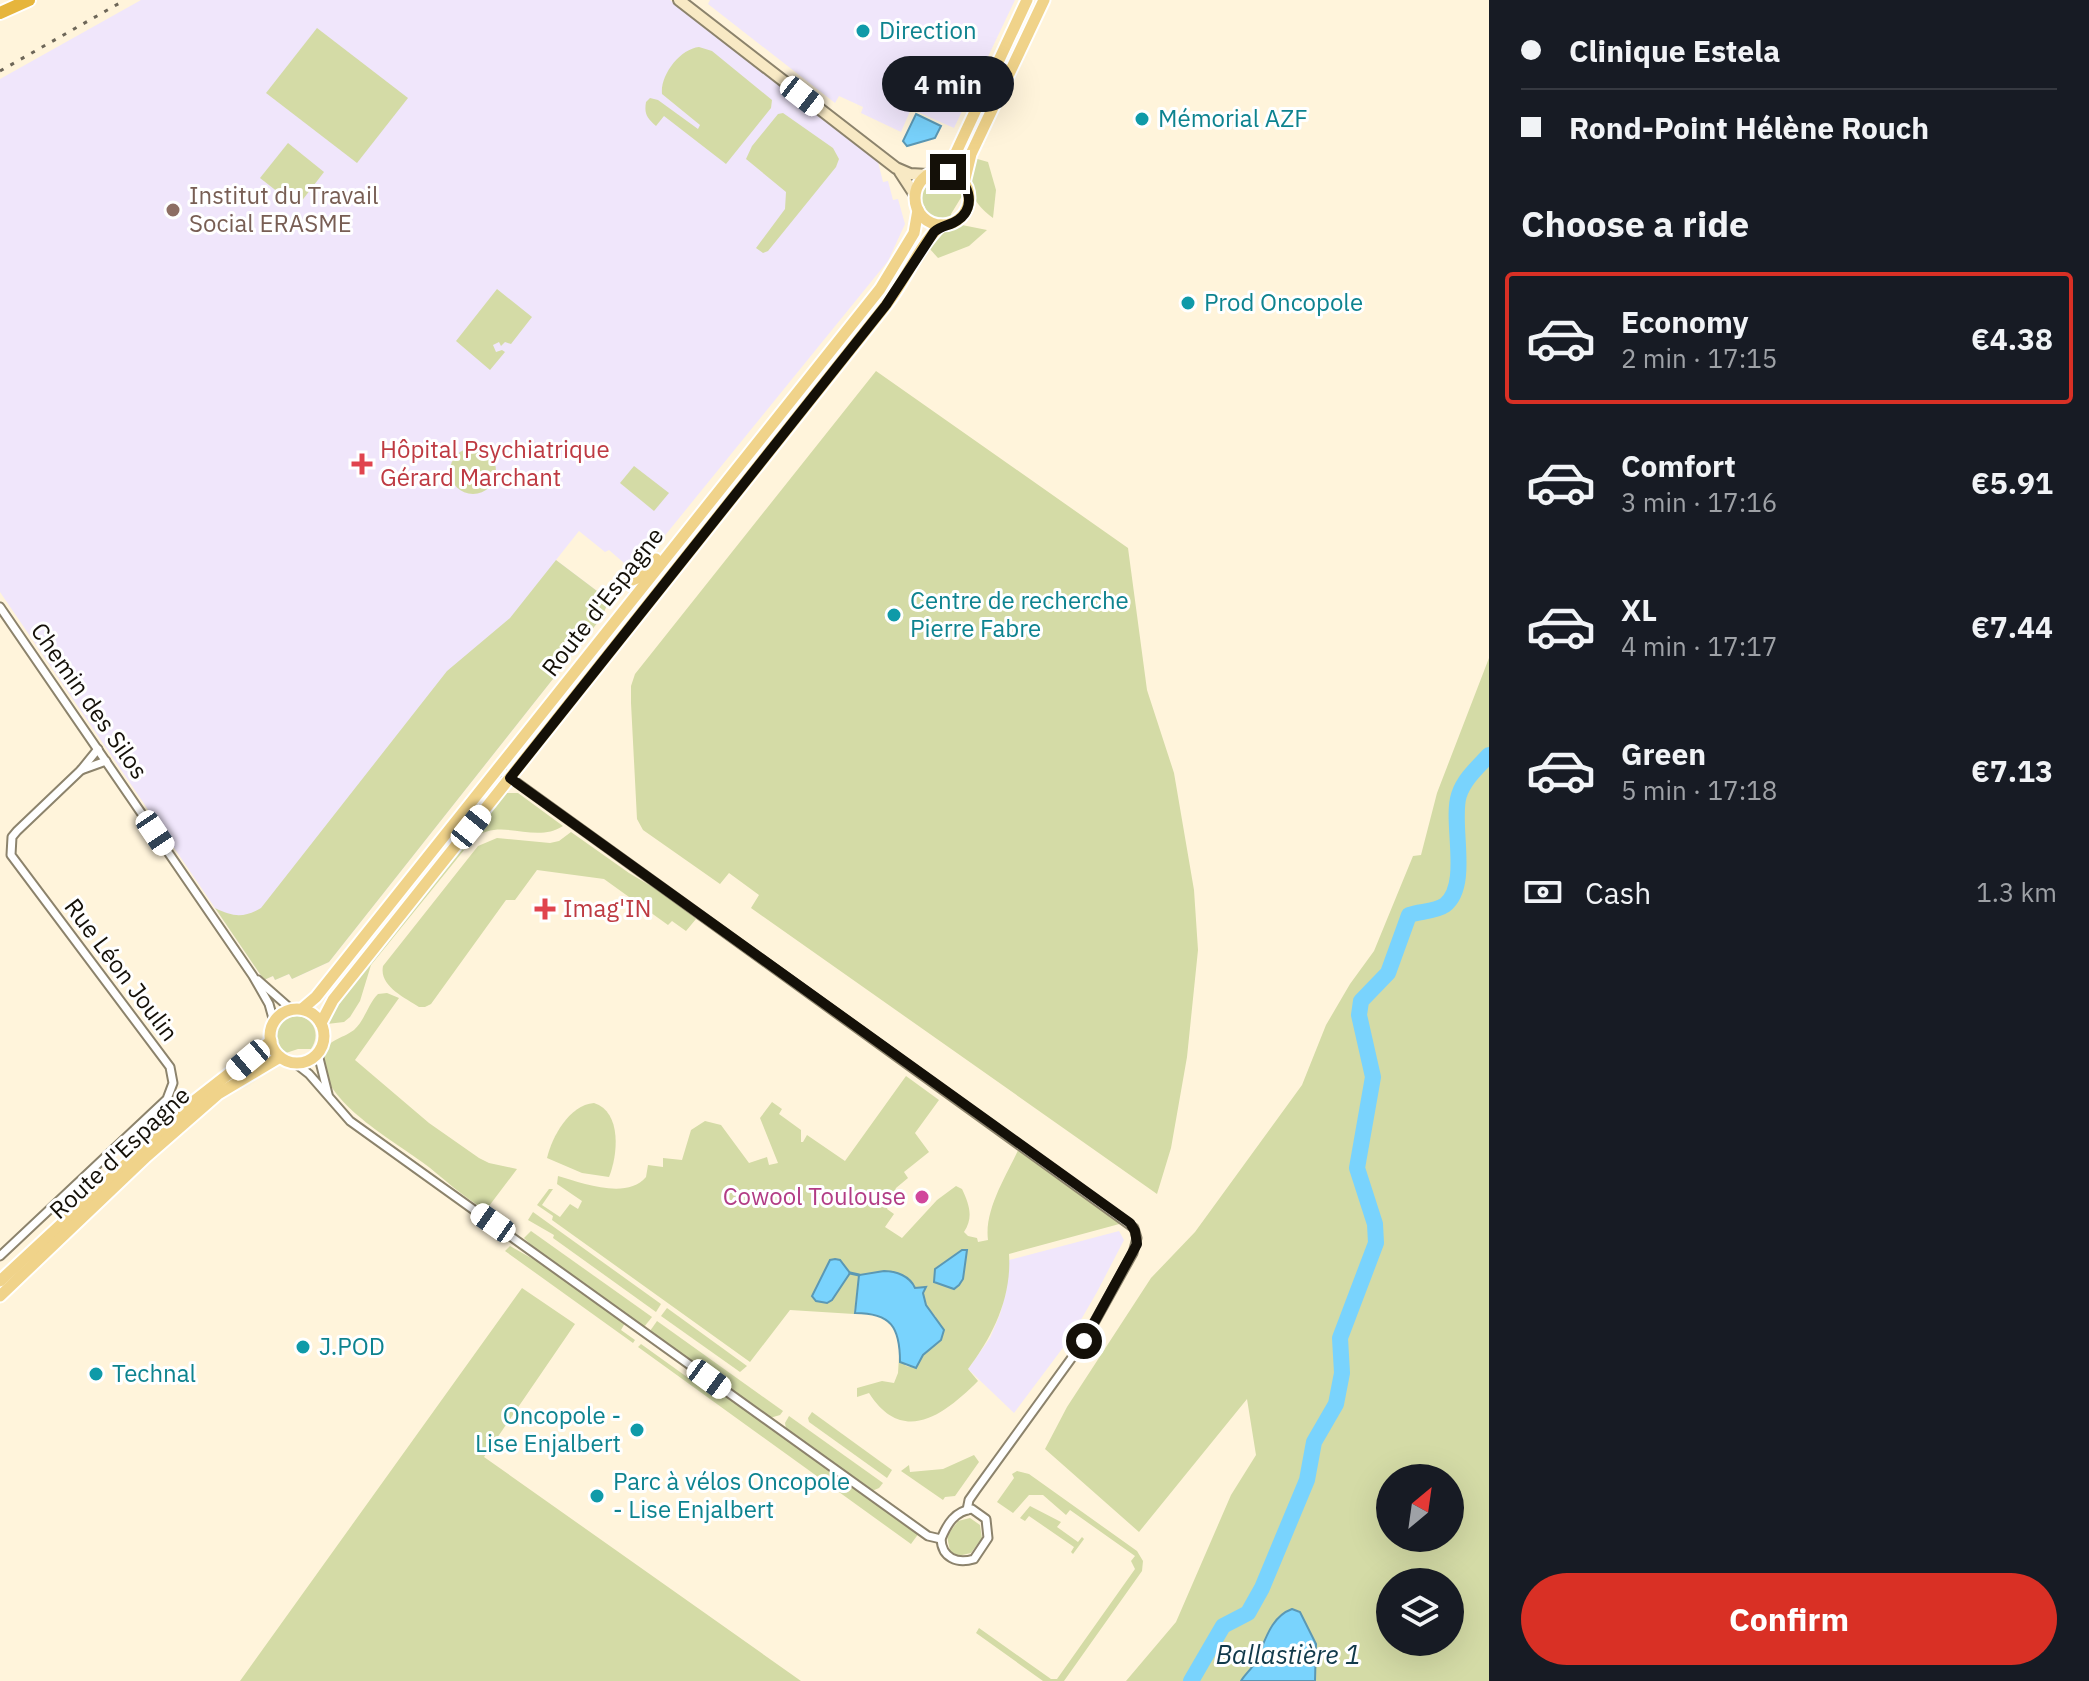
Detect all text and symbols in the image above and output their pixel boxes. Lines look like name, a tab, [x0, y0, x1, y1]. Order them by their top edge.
place label: Direction	[879, 14, 977, 46]
marker: Direction	[854, 22, 872, 40]
text: Clinique Estela	[1569, 31, 1780, 70]
callout: 4 min	[882, 56, 1014, 112]
text: 4 min	[914, 67, 982, 101]
car	[776, 72, 828, 120]
place label: Mémorial AZF	[1158, 102, 1308, 134]
text: Rond-Point Hélène Rouch	[1569, 108, 1929, 147]
marker: Mémorial AZF	[1133, 110, 1151, 128]
route end	[930, 154, 966, 190]
place label: Institut du Travail Social ERASME	[189, 179, 378, 239]
text: Choose a ride	[1521, 200, 1749, 247]
marker: Institut du Travail Social ERASME	[164, 201, 182, 219]
place label: Prod Oncopole	[1204, 286, 1363, 318]
marker: Prod Oncopole	[1179, 294, 1197, 312]
icon: car	[1525, 302, 1597, 374]
text: Economy	[1621, 302, 1749, 341]
text: €4.38	[1971, 319, 2053, 358]
text: 2 min · 17:15	[1621, 341, 1777, 375]
place label: Hôpital Psychiatrique Gérard Marchant	[380, 433, 610, 493]
icon: car	[1525, 446, 1597, 518]
text: Comfort	[1621, 446, 1736, 485]
marker: Hôpital Psychiatrique Gérard Marchant	[351, 453, 373, 475]
text: €5.91	[1971, 463, 2053, 502]
text: 3 min · 17:16	[1621, 485, 1777, 519]
street label: Route d'Espagne	[534, 520, 670, 683]
place label: Centre de recherche Pierre Fabre	[910, 584, 1129, 644]
icon: car	[1525, 590, 1597, 662]
text: XL	[1621, 590, 1657, 629]
marker: Centre de recherche Pierre Fabre	[885, 606, 903, 624]
text: €7.44	[1971, 607, 2053, 646]
street label: Chemin des Silos	[24, 616, 156, 785]
text: 4 min · 17:17	[1621, 629, 1777, 663]
icon: car	[1525, 734, 1597, 806]
text: Green	[1621, 734, 1706, 773]
text: €7.13	[1971, 751, 2053, 790]
text: 5 min · 17:18	[1621, 773, 1777, 807]
car	[447, 801, 495, 853]
car	[132, 806, 178, 860]
icon: cash	[1521, 870, 1565, 914]
text: Cash	[1585, 873, 1651, 912]
text: 1.3 km	[1976, 875, 2057, 909]
street label: Rue Léon Joulin	[58, 891, 186, 1047]
place label: Imag'IN	[563, 892, 652, 924]
marker: Imag'IN	[534, 898, 556, 920]
car	[222, 1035, 274, 1085]
street label: Route d'Espagne	[42, 1079, 196, 1226]
place label: Cowool Toulouse	[723, 1180, 906, 1212]
marker: Cowool Toulouse	[913, 1188, 931, 1206]
car	[466, 1199, 520, 1247]
route start	[1066, 1323, 1102, 1359]
place label: J.POD	[319, 1330, 385, 1362]
marker: J.POD	[294, 1338, 312, 1356]
car	[683, 1355, 735, 1403]
place label: Technal	[112, 1357, 196, 1389]
marker: Technal	[87, 1365, 105, 1383]
place label: Oncopole - Lise Enjalbert	[475, 1399, 621, 1459]
marker: Oncopole - Lise Enjalbert	[628, 1421, 646, 1439]
north arrow	[1376, 1464, 1464, 1552]
map controls	[1376, 1464, 1464, 1656]
place label: Parc à vélos Oncopole - Lise Enjalbert	[613, 1465, 850, 1525]
marker: Parc à vélos Oncopole - Lise Enjalbert	[588, 1487, 606, 1505]
button: layers	[1376, 1568, 1464, 1656]
button: Confirm	[1521, 1573, 2057, 1665]
water label: Ballastière 1	[1216, 1637, 1360, 1671]

